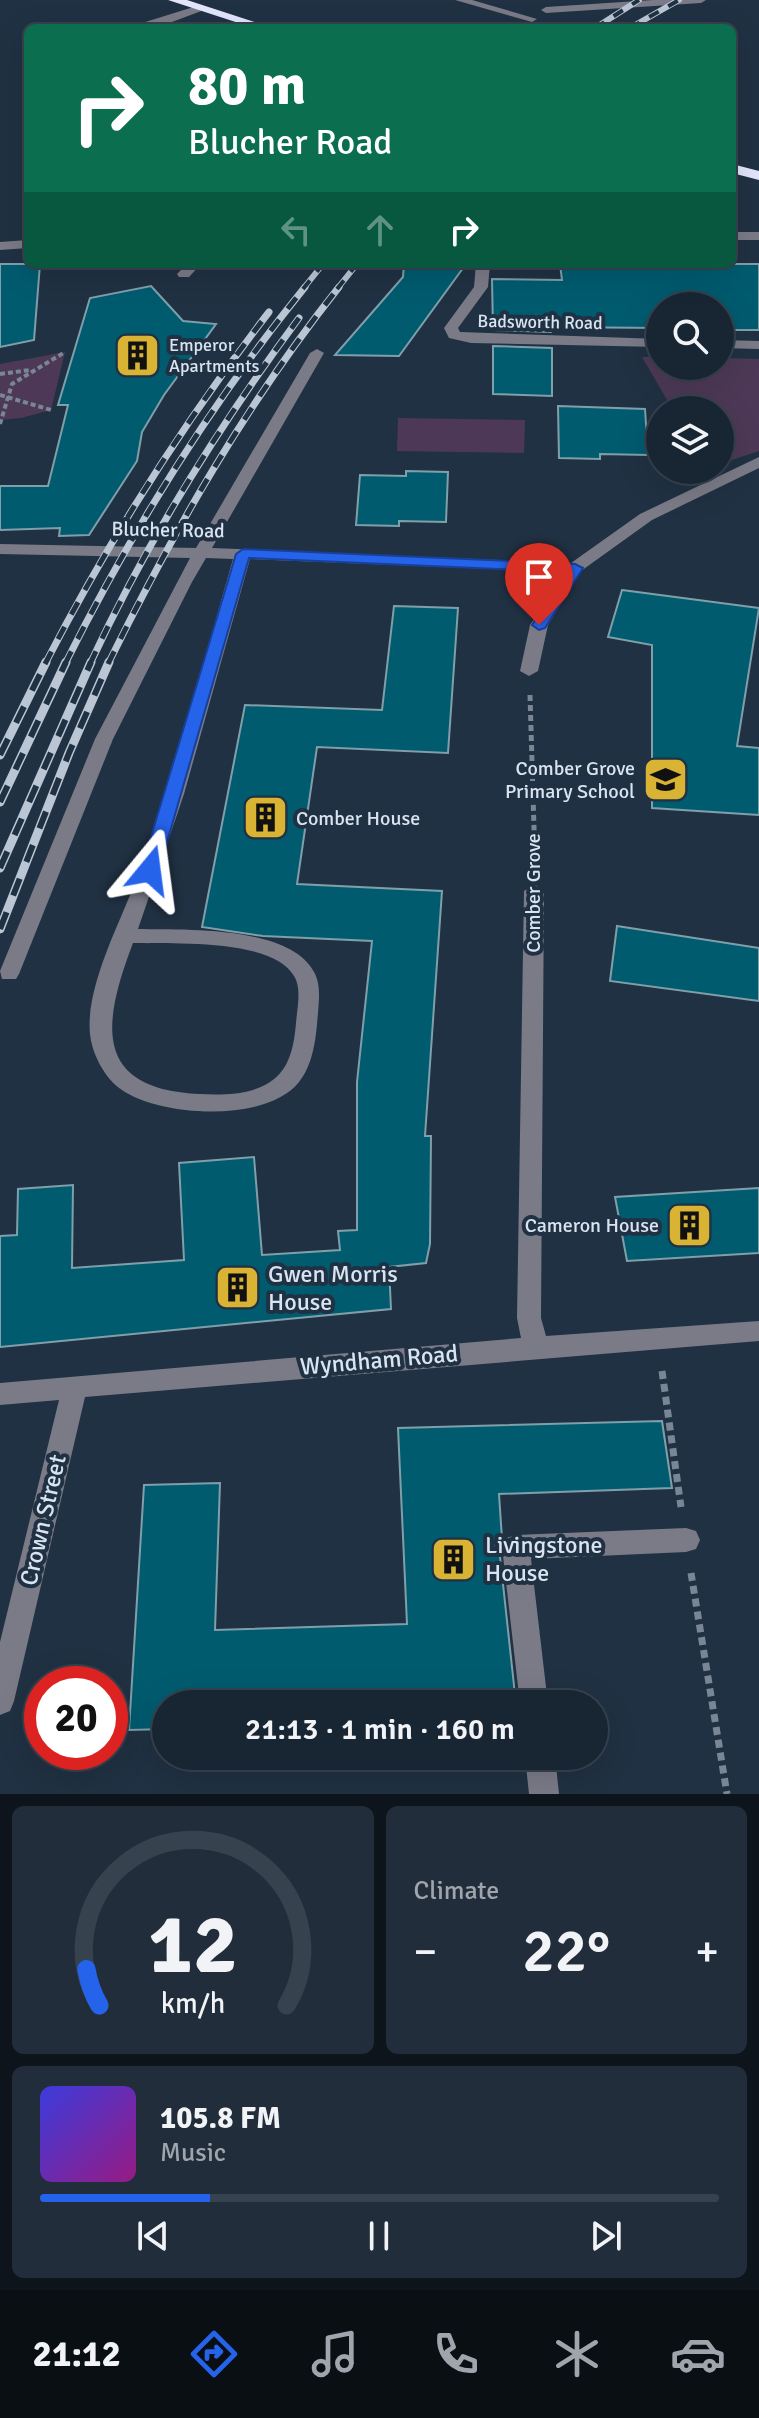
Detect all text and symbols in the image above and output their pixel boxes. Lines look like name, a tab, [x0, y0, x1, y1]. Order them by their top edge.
text: 80 m	[188, 51, 306, 120]
icon: right	[56, 56, 160, 160]
text: Blucher Road	[188, 120, 392, 165]
icon: left	[274, 208, 318, 252]
icon: ahead	[358, 208, 402, 252]
icon: right	[442, 208, 486, 252]
map controls	[646, 292, 734, 484]
button: search	[646, 292, 734, 380]
street label: Badsworth Road	[477, 310, 603, 334]
building icon: Emperor Apartments	[114, 331, 162, 379]
place label: Emperor Apartments	[169, 334, 259, 377]
button: layers	[646, 396, 734, 484]
street label: Blucher Road	[111, 517, 225, 543]
pin	[505, 543, 573, 625]
icon: arrive	[517, 555, 561, 599]
place label: Comber Grove Primary School	[505, 756, 635, 804]
school or university icon: Comber Grove Primary School	[642, 756, 690, 804]
building icon: Comber House	[241, 794, 289, 842]
place label: Comber House	[296, 806, 420, 831]
position arrow	[108, 828, 192, 912]
street label: Comber Grove	[521, 833, 546, 953]
building icon: Cameron House	[666, 1201, 714, 1249]
place label: Cameron House	[525, 1213, 659, 1238]
place label: Gwen Morris House	[268, 1259, 398, 1317]
building icon: Gwen Morris House	[213, 1264, 261, 1312]
street label: Wyndham Road	[299, 1338, 459, 1382]
street label: Crown Street	[13, 1452, 73, 1588]
place label: Livingstone House	[485, 1530, 603, 1588]
building icon: Livingstone House	[430, 1535, 478, 1583]
speed limit sign: 20	[24, 1666, 128, 1770]
text: 21:13 · 1 min · 160 m	[245, 1711, 515, 1748]
text: Climate	[414, 1875, 499, 1907]
text: 12	[148, 1894, 238, 1996]
text: 22°	[522, 1915, 610, 1989]
text: −	[414, 1925, 437, 1979]
text: +	[695, 1925, 719, 1979]
text: km/h	[160, 1986, 225, 2021]
text: 105.8 FM	[160, 2100, 281, 2137]
text: Music	[160, 2137, 226, 2169]
icon: previous	[131, 2214, 175, 2258]
icon: pause	[357, 2214, 401, 2258]
icon: next	[584, 2214, 628, 2258]
icon: directions	[186, 2326, 242, 2382]
icon: music	[307, 2326, 363, 2382]
icon: phone	[428, 2326, 484, 2382]
icon: climate	[549, 2326, 605, 2382]
icon: car	[670, 2326, 726, 2382]
text: 21:12	[33, 2332, 121, 2377]

